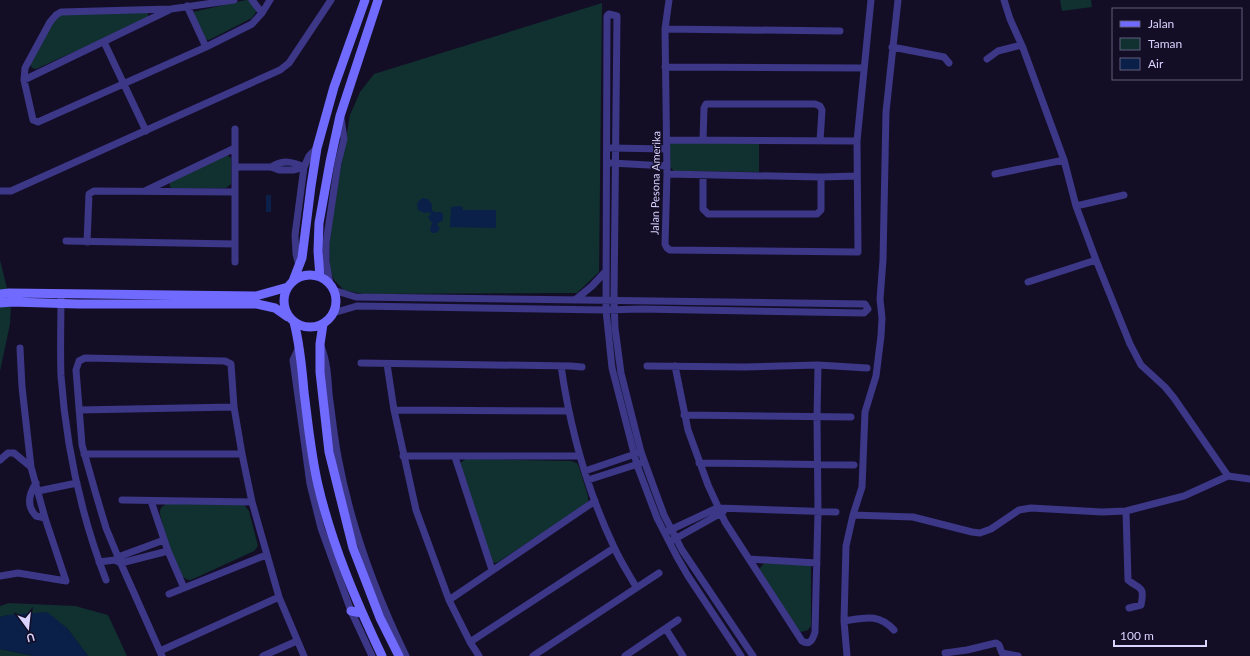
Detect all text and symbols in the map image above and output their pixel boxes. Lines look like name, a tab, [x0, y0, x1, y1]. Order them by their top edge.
legend	[1112, 8, 1242, 80]
text: Jalan	[1148, 16, 1174, 31]
text: Taman	[1148, 36, 1182, 51]
text: Air	[1148, 56, 1164, 71]
street label: Jalan Pesona Amerika	[648, 131, 662, 235]
north arrow	[8, 608, 48, 648]
scale bar	[1114, 622, 1206, 648]
text: 100 m	[1120, 628, 1154, 643]
text: U	[25, 631, 36, 645]

